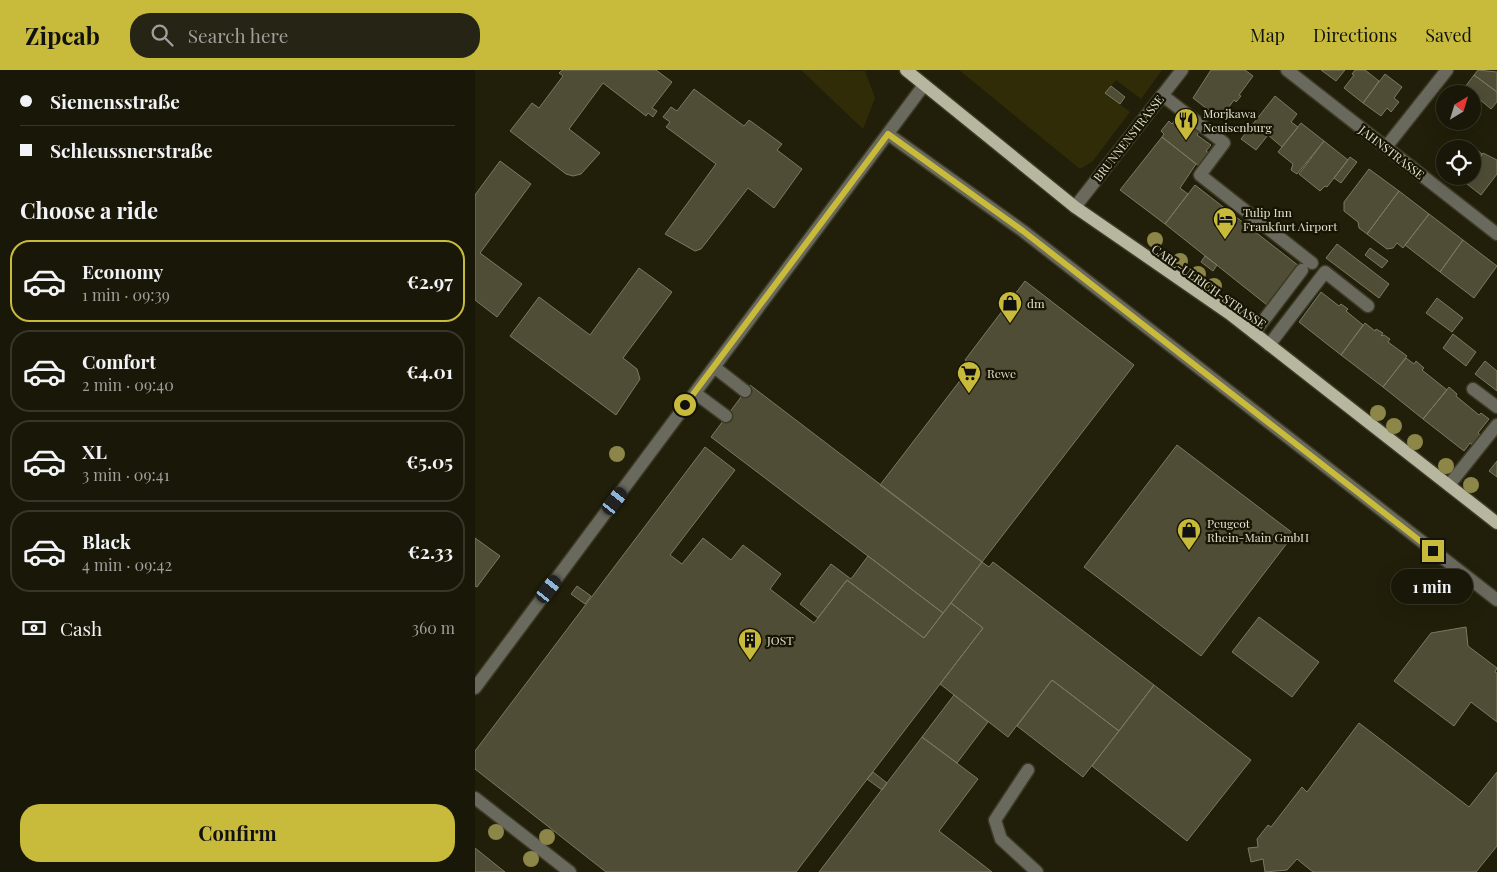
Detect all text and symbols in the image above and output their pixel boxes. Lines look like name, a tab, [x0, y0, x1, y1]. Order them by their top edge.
search box	[130, 13, 480, 58]
text: Zipcab	[25, 19, 100, 51]
icon: search	[148, 21, 176, 49]
text: Search here	[188, 22, 288, 48]
text: Map	[1250, 23, 1285, 47]
text: Directions	[1313, 23, 1397, 47]
text: Saved	[1425, 23, 1472, 47]
north arrow	[1436, 85, 1481, 130]
map controls	[1436, 85, 1481, 185]
text: Siemensstraße	[50, 88, 180, 114]
street label: BRUNNENSTRASSE	[1089, 91, 1167, 185]
place label: Morjkawa Neuisenburg	[1203, 105, 1272, 135]
restaurant icon: Morjkawa Neuisenburg	[1173, 107, 1199, 141]
street label: JAHNSTRASSE	[1355, 121, 1428, 182]
text: Schleussnerstraße	[50, 137, 213, 163]
button: locate	[1436, 140, 1481, 185]
text: Choose a ride	[20, 195, 158, 225]
place label: Tulip Inn Frankfurt Airport	[1243, 204, 1338, 234]
hotel icon: Tulip Inn Frankfurt Airport	[1212, 206, 1238, 240]
street label: CARL-ULRICH-STRASSE	[1149, 240, 1269, 332]
text: Economy	[82, 258, 163, 284]
icon: car	[22, 259, 67, 304]
text: €2.97	[407, 268, 453, 294]
text: 1 min · 09:39	[82, 284, 170, 305]
shop icon: dm	[997, 290, 1023, 324]
place label: dm	[1027, 295, 1045, 311]
text: Comfort	[82, 348, 156, 374]
icon: car	[22, 349, 67, 394]
text: €4.01	[406, 358, 453, 384]
supermarket icon: Rewe	[956, 360, 982, 394]
place label: Rewe	[987, 365, 1016, 381]
text: 2 min · 09:40	[82, 374, 174, 395]
route start	[674, 394, 696, 416]
text: XL	[82, 438, 107, 464]
icon: car	[22, 439, 67, 484]
text: €5.05	[406, 448, 453, 474]
text: 3 min · 09:41	[82, 464, 170, 485]
car	[599, 485, 630, 517]
place label: Peugeot Rhein-Main GmbH	[1207, 515, 1309, 545]
shop icon: Peugeot Rhein-Main GmbH	[1176, 517, 1202, 551]
text: Black	[82, 528, 131, 554]
icon: car	[22, 529, 67, 574]
text: €2.33	[408, 538, 453, 564]
route end	[1422, 540, 1444, 562]
text: 4 min · 09:42	[82, 554, 172, 575]
callout: 1 min	[1392, 568, 1474, 604]
car	[533, 573, 564, 605]
text: 1 min	[1412, 576, 1452, 597]
icon: cash	[20, 614, 48, 642]
text: Cash	[60, 615, 102, 641]
text: 360 m	[412, 617, 455, 638]
building icon: JOST	[737, 627, 763, 661]
place label: JOST	[766, 632, 794, 648]
button: Confirm	[20, 804, 455, 862]

